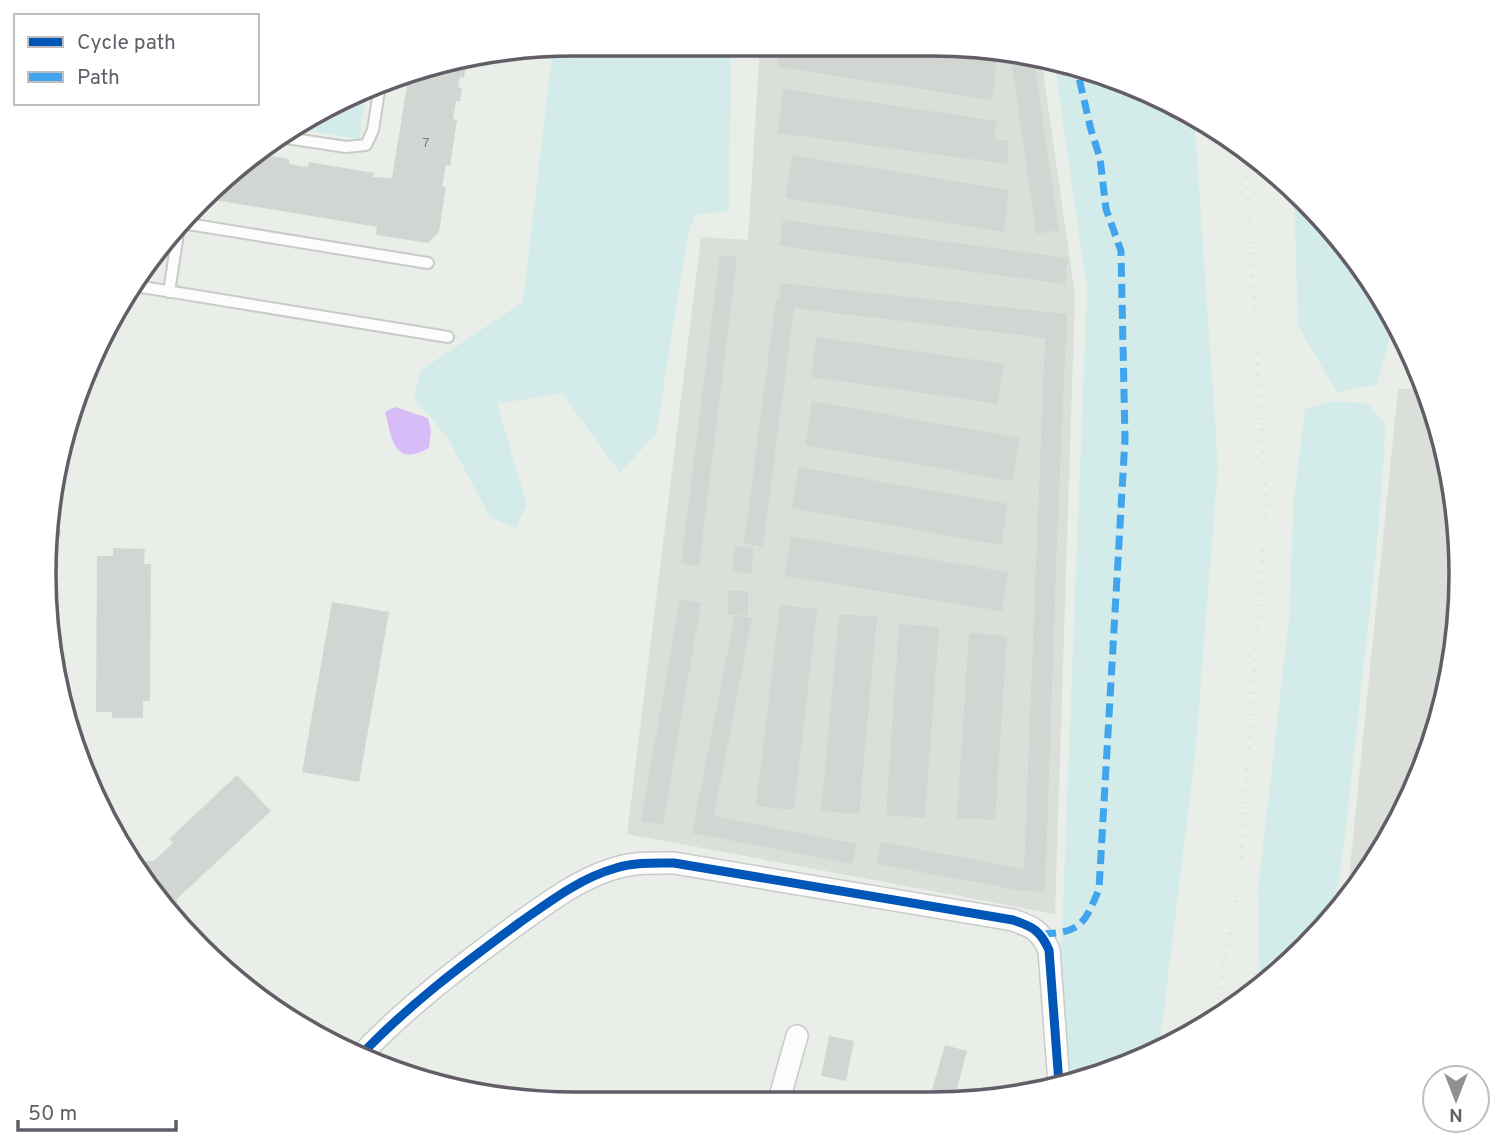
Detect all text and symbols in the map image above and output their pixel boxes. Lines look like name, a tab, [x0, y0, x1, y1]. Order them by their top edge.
legend	[14, 14, 259, 105]
text: Cycle path	[77, 30, 176, 57]
text: Path	[77, 65, 120, 92]
house number: 7	[422, 135, 430, 152]
north arrow	[1421, 1064, 1491, 1134]
scale bar	[18, 1088, 175, 1132]
text: 50 m	[28, 1101, 77, 1128]
text: N	[1449, 1102, 1463, 1126]

